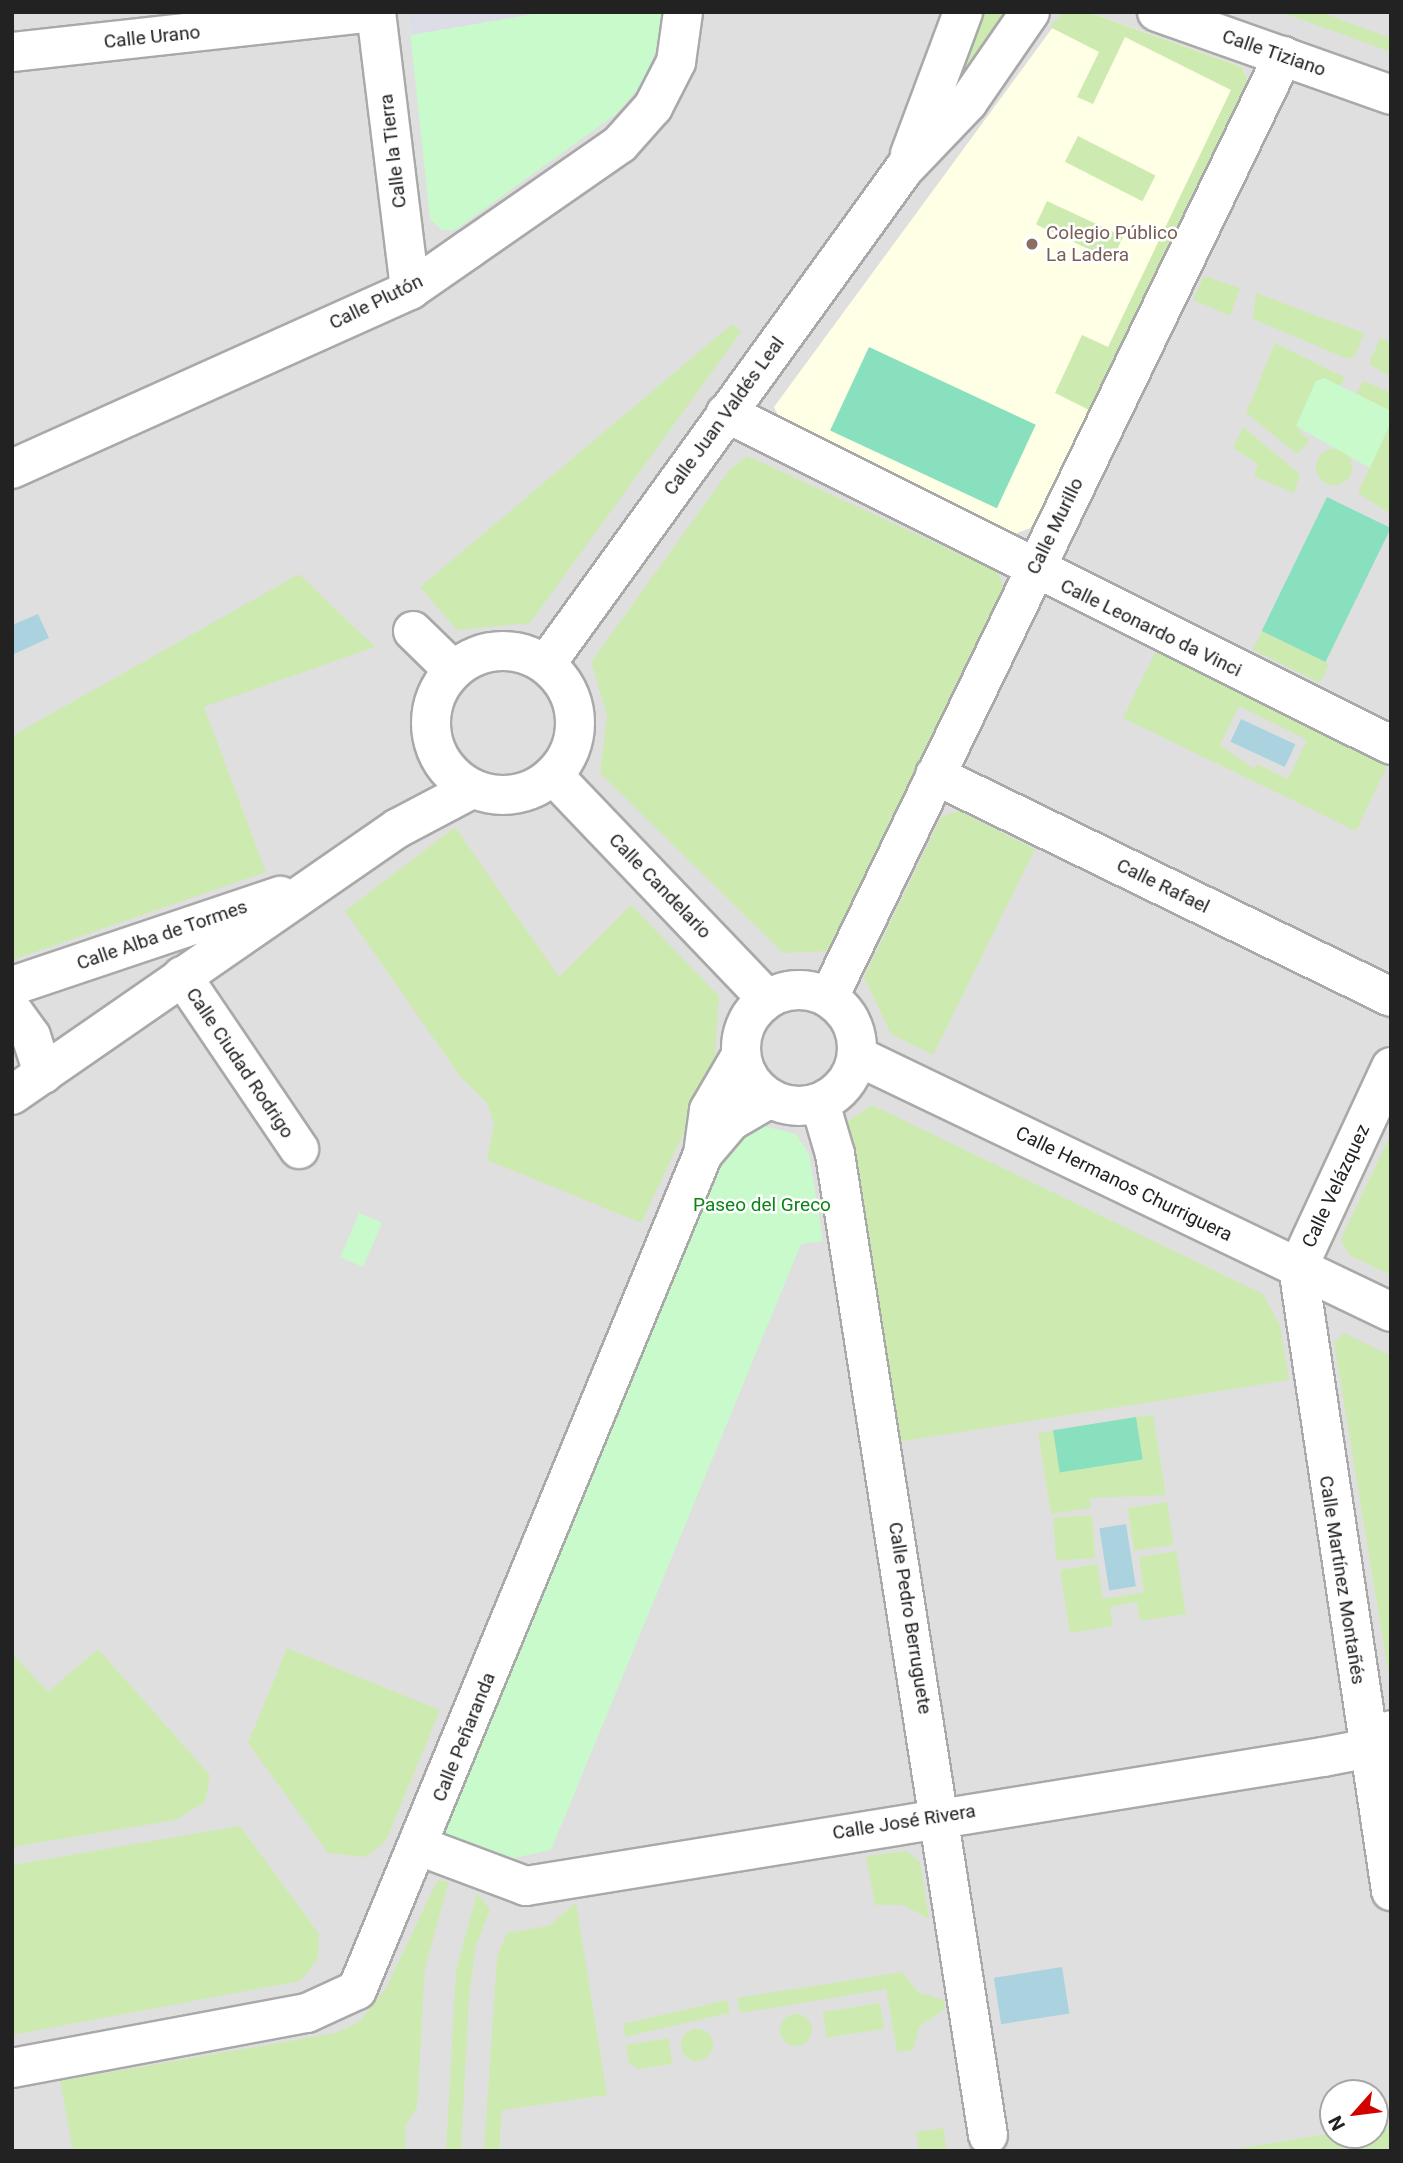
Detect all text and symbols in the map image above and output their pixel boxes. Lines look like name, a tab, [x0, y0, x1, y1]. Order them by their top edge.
street label: Calle Urano	[103, 21, 201, 53]
street label: Calle Tiziano	[1219, 25, 1329, 81]
street label: Calle la Tierra	[375, 92, 411, 210]
place label: Colegio Público La Ladera	[1046, 222, 1178, 266]
marker: Colegio Público La Ladera	[1024, 236, 1040, 252]
street label: Calle Plutón	[326, 270, 426, 334]
street label: Calle Juan Valdés Leal	[659, 332, 789, 500]
street label: Calle Murillo	[1022, 474, 1088, 578]
street label: Calle Leonardo da Vinci	[1057, 574, 1245, 682]
street label: Calle Candelario	[604, 829, 716, 943]
street label: Calle Rafael	[1113, 854, 1213, 918]
street label: Calle Alba de Tormes	[74, 895, 250, 975]
street label: Calle Ciudad Rodrigo	[181, 983, 299, 1143]
street label: Calle Velázquez	[1297, 1121, 1375, 1251]
street label: Calle Hermanos Churriguera	[1012, 1122, 1236, 1246]
park label: Paseo del Greco	[693, 1194, 831, 1216]
street label: Calle Martínez Montañés	[1314, 1474, 1370, 1686]
street label: Calle Pedro Berruguete	[884, 1520, 936, 1716]
street label: Calle Peñaranda	[428, 1669, 500, 1805]
street label: Calle José Rivera	[831, 1799, 977, 1845]
north arrow	[1319, 2079, 1389, 2149]
text: N	[1323, 2112, 1350, 2134]

